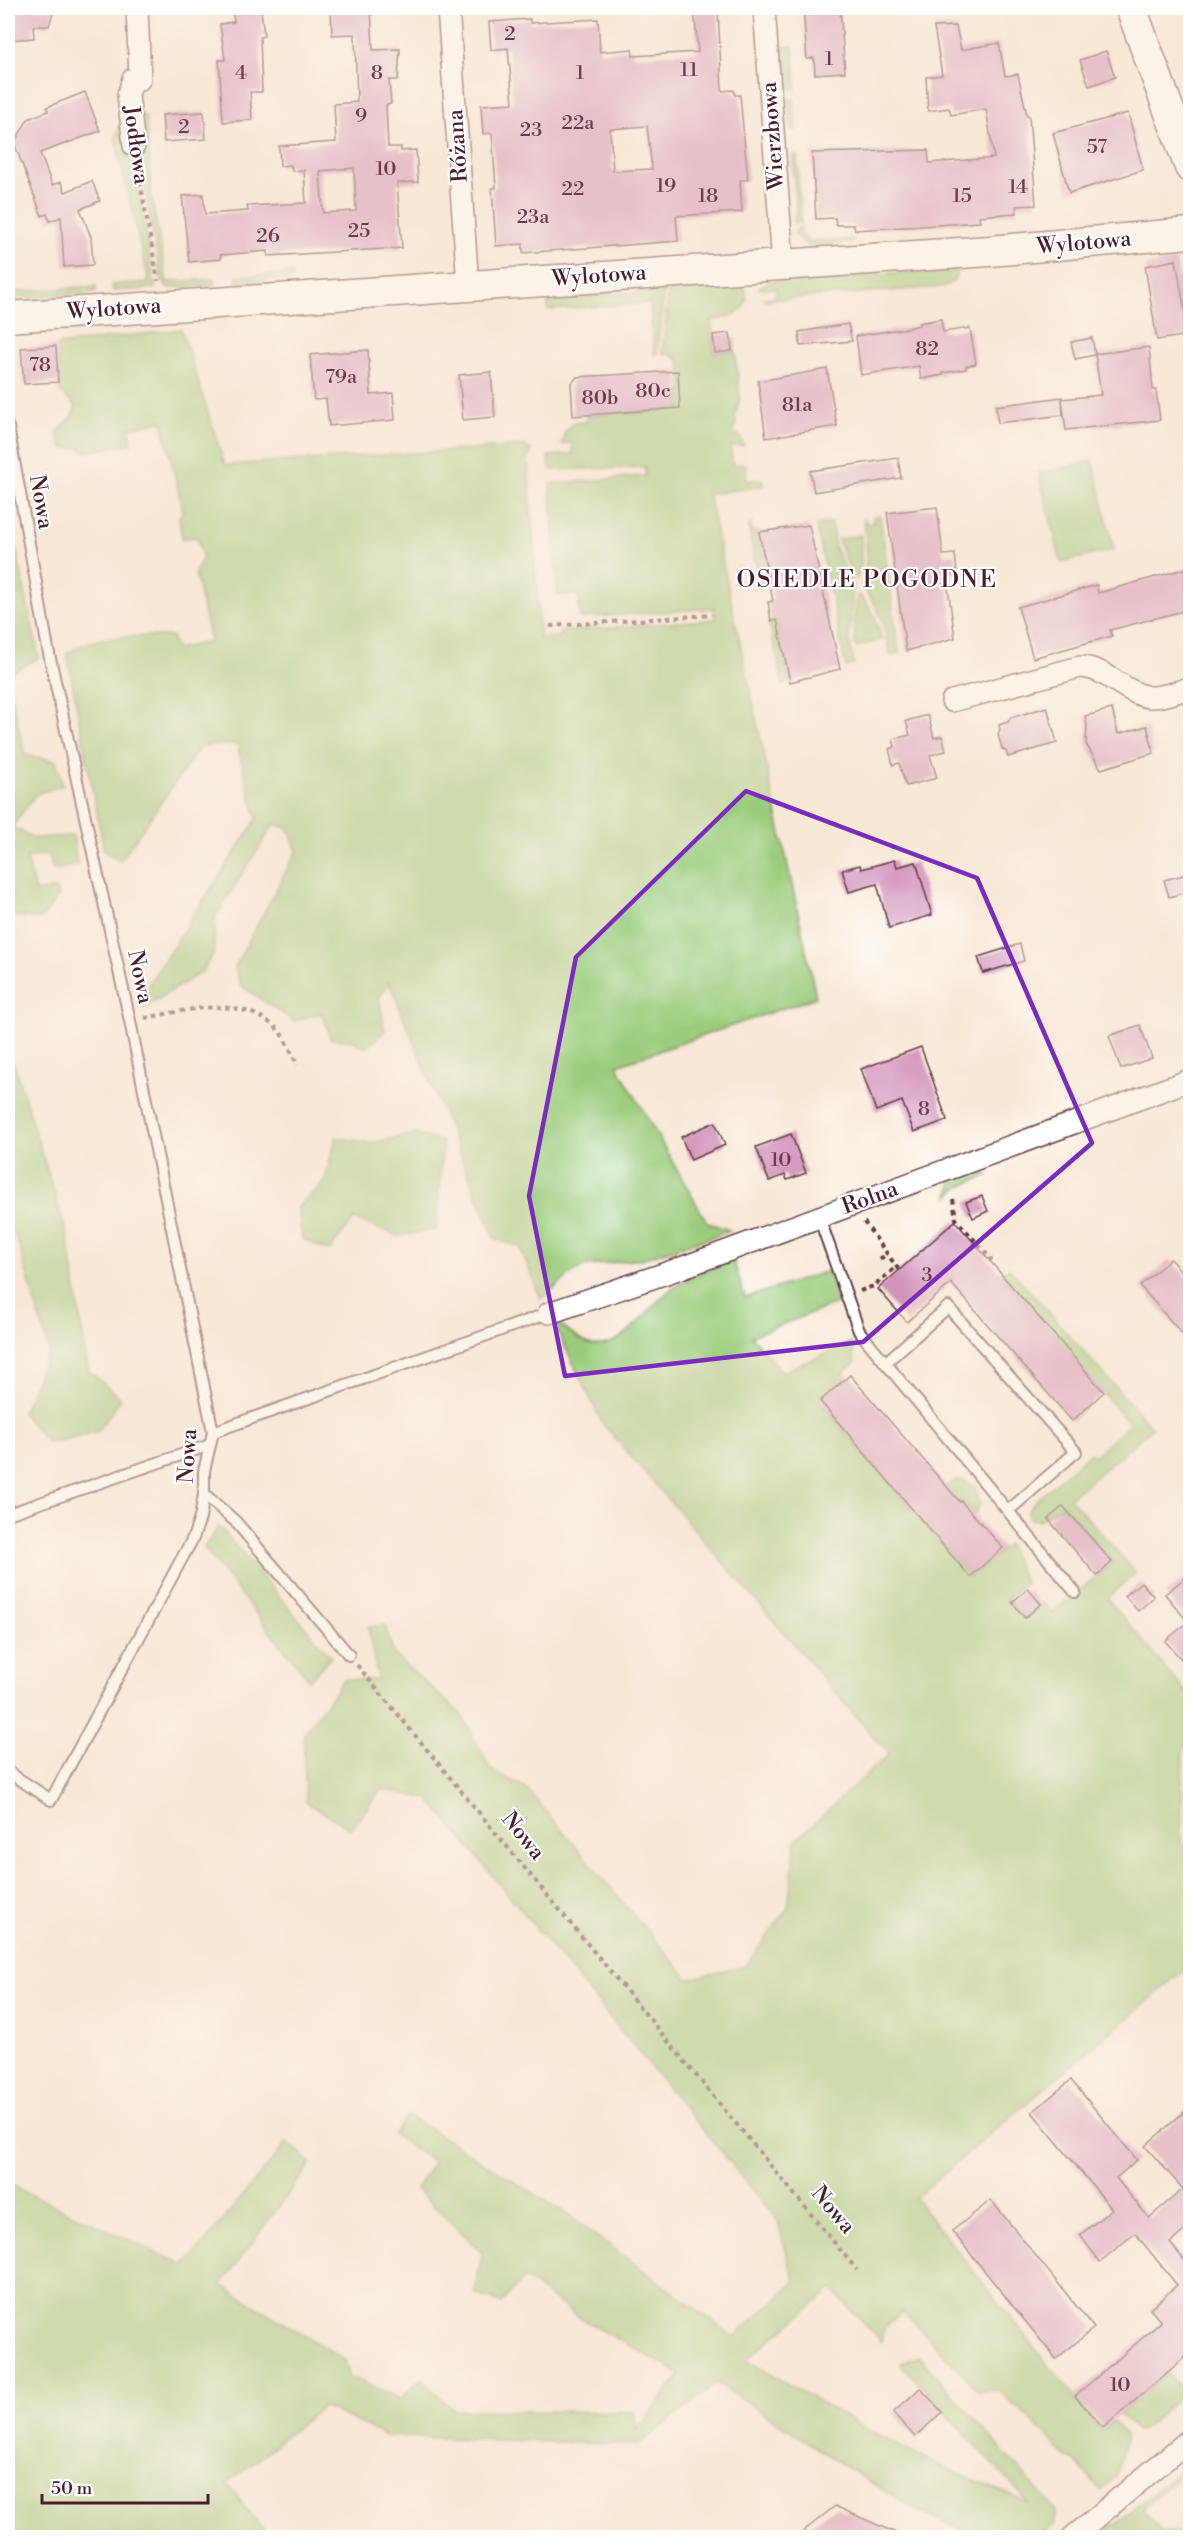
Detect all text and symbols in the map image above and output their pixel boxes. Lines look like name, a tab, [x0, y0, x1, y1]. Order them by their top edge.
house number: 2	[504, 22, 516, 47]
house number: 1	[825, 47, 834, 72]
house number: 11	[680, 58, 698, 83]
house number: 4	[235, 61, 247, 86]
house number: 8	[371, 61, 383, 86]
house number: 1	[576, 61, 585, 86]
street label: Wierzbowa	[756, 80, 790, 192]
street label: Jodłowa	[117, 103, 155, 187]
house number: 9	[355, 104, 367, 129]
street label: Różana	[442, 108, 474, 184]
house number: 22a	[562, 111, 595, 136]
house number: 2	[178, 115, 190, 140]
house number: 23	[520, 118, 542, 143]
house number: 57	[1087, 135, 1107, 160]
house number: 10	[375, 157, 397, 182]
house number: 19	[656, 174, 676, 199]
house number: 14	[1008, 175, 1028, 200]
house number: 22	[562, 177, 584, 202]
house number: 18	[698, 184, 718, 209]
house number: 15	[952, 184, 972, 209]
house number: 23a	[517, 205, 550, 230]
house number: 25	[348, 219, 370, 244]
house number: 26	[256, 224, 280, 249]
street label: Wylotowa	[1035, 225, 1133, 261]
street label: Wylotowa	[550, 259, 648, 293]
street label: Wylotowa	[65, 292, 163, 326]
house number: 82	[915, 337, 939, 362]
house number: 78	[29, 353, 51, 378]
house number: 79a	[325, 365, 358, 390]
house number: 80c	[635, 379, 671, 404]
house number: 80b	[582, 386, 618, 411]
house number: 81a	[782, 393, 813, 418]
street label: Nowa	[23, 473, 59, 532]
district label: OSIEDLE POGODNE	[736, 565, 998, 595]
street label: Nowa	[121, 948, 159, 1007]
house number: 8	[918, 1097, 930, 1122]
house number: 10	[770, 1148, 792, 1173]
street label: Rolna	[838, 1175, 903, 1221]
house number: 3	[921, 1263, 933, 1288]
street label: Nowa	[173, 1427, 203, 1484]
street label: Nowa	[495, 1806, 551, 1866]
street label: Nowa	[805, 2180, 861, 2240]
house number: 10	[1109, 2373, 1131, 2398]
scale bar	[42, 2467, 208, 2505]
text: 50 m	[51, 2477, 93, 2500]

